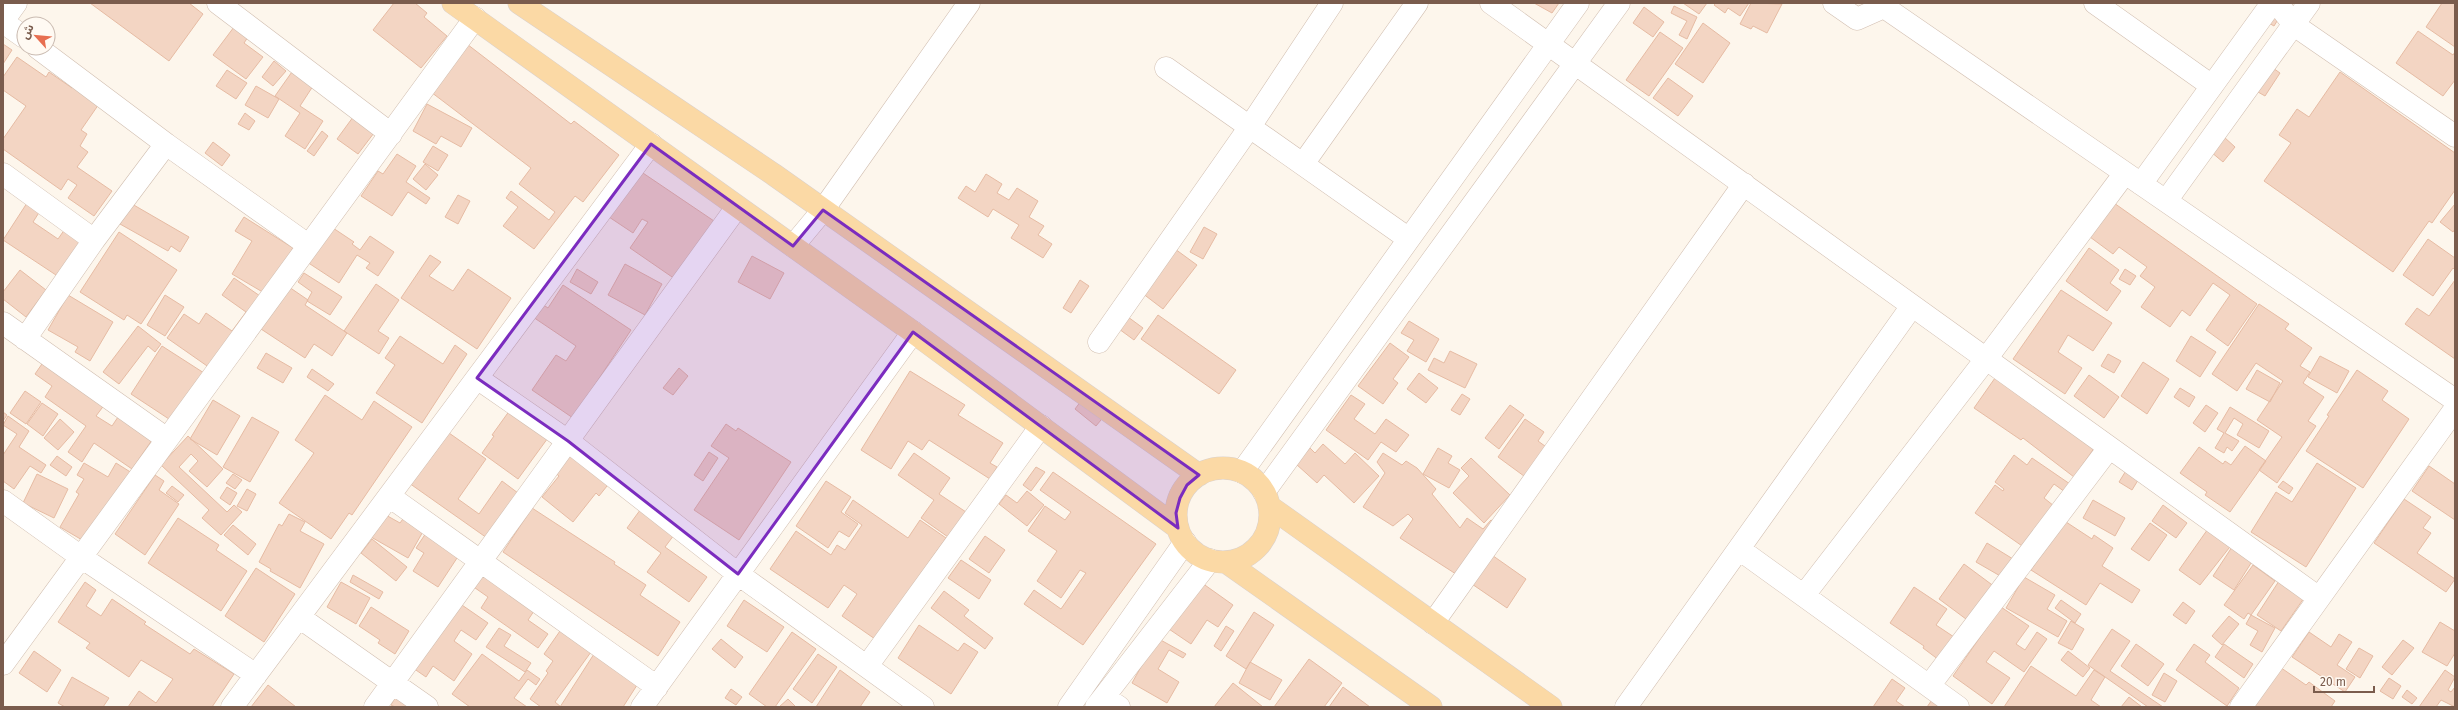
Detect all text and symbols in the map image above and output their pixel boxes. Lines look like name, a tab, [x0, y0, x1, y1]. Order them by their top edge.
north arrow	[16, 16, 56, 56]
text: ش	[18, 22, 37, 41]
scale bar	[2314, 668, 2374, 694]
text: 20 m	[2320, 675, 2346, 689]

